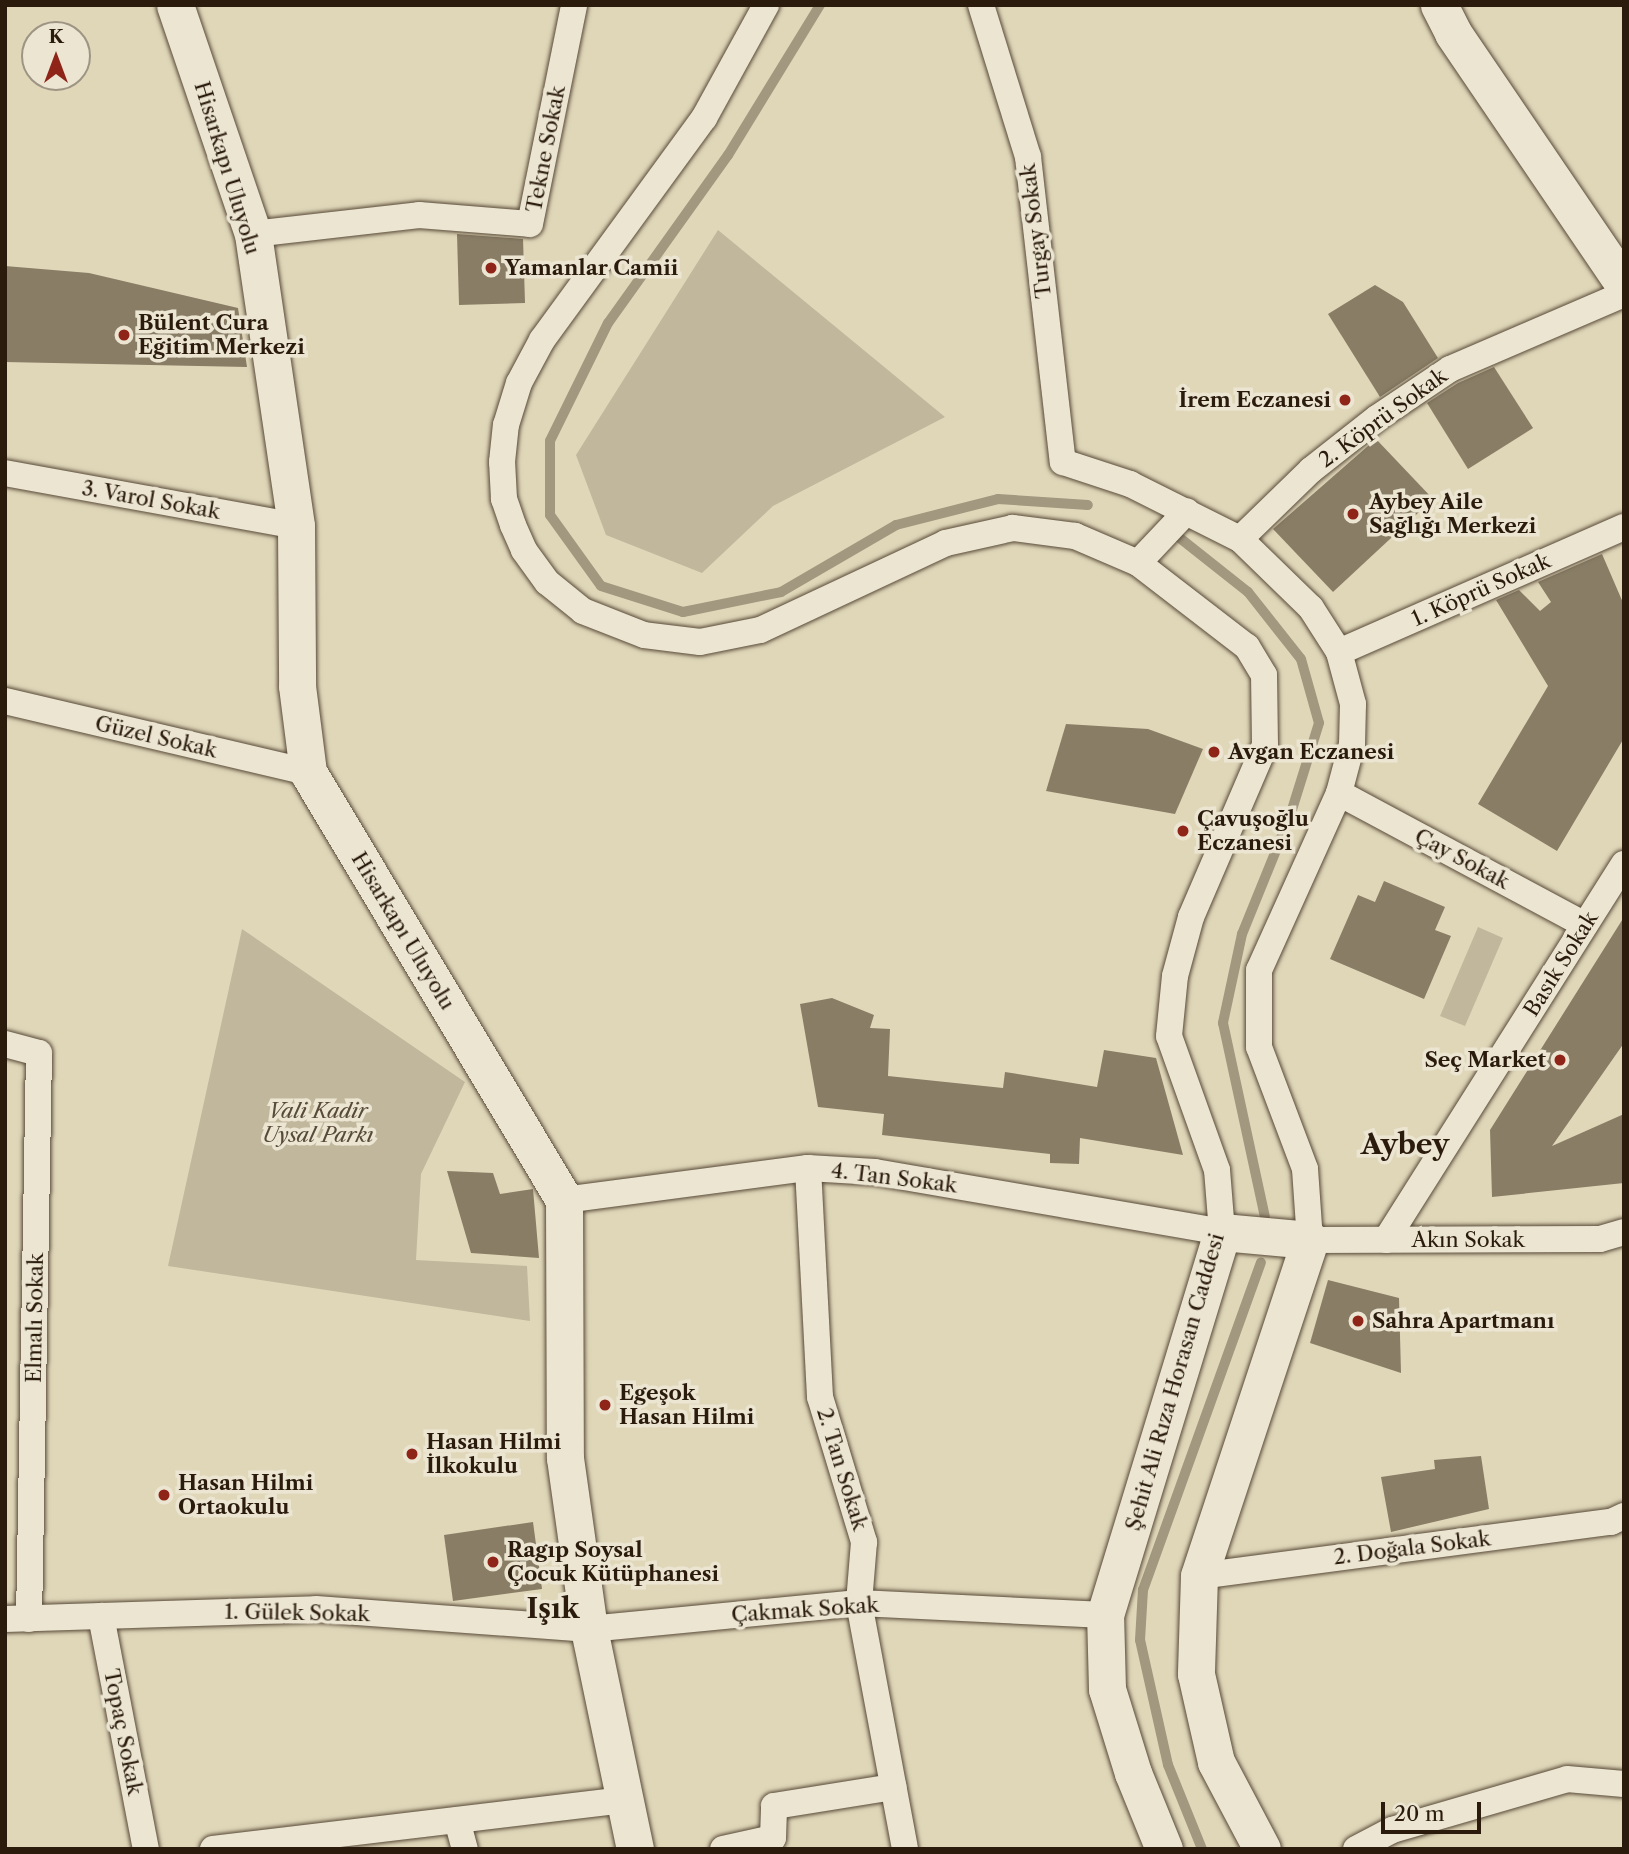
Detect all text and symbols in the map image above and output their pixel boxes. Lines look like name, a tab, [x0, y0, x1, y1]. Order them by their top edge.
north arrow	[21, 21, 91, 91]
text: K	[48, 25, 64, 48]
street label: Hisarkapı Uluyolu	[189, 78, 265, 258]
street label: Tekne Sokak	[521, 84, 571, 214]
street label: Turgay Sokak	[1015, 162, 1057, 300]
place label: Yamanlar Camii	[505, 255, 678, 281]
marker: Yamanlar Camii	[483, 260, 499, 276]
place label: Bülent Cura Eğitim Merkezi	[138, 310, 305, 360]
marker: Bülent Cura Eğitim Merkezi	[116, 327, 132, 343]
street label: 2. Köprü Sokak	[1314, 363, 1452, 473]
place label: İrem Eczanesi	[1178, 387, 1331, 413]
marker: İrem Eczanesi	[1337, 392, 1353, 408]
street label: 3. Varol Sokak	[80, 475, 222, 525]
place label: Aybey Aile Sağlığı Merkezi	[1369, 489, 1536, 539]
marker: Aybey Aile Sağlığı Merkezi	[1343, 504, 1363, 524]
street label: 1. Köprü Sokak	[1408, 548, 1554, 632]
street label: Güzel Sokak	[93, 711, 219, 763]
place label: Avgan Eczanesi	[1228, 739, 1394, 765]
marker: Avgan Eczanesi	[1206, 744, 1222, 760]
place label: Çavuşoğlu Eczanesi	[1197, 806, 1309, 856]
marker: Çavuşoğlu Eczanesi	[1175, 823, 1191, 839]
street label: Çay Sokak	[1410, 823, 1514, 895]
street label: Hisarkapı Uluyolu	[346, 848, 460, 1014]
street label: Basık Sokak	[1519, 907, 1603, 1021]
place label: Seç Market	[1424, 1047, 1546, 1073]
marker: Seç Market	[1552, 1052, 1568, 1068]
park label: Vali Kadir Uysal Parkı	[262, 1098, 374, 1148]
district label: Aybey	[1361, 1127, 1449, 1161]
street label: 4. Tan Sokak	[829, 1158, 959, 1198]
street label: Akın Sokak	[1411, 1227, 1525, 1253]
street label: Şehit Ali Rıza Horasan Caddesi	[1120, 1230, 1230, 1534]
street label: Elmalı Sokak	[21, 1253, 49, 1383]
place label: Sahra Apartmanı	[1372, 1308, 1556, 1334]
marker: Sahra Apartmanı	[1350, 1313, 1366, 1329]
place label: Egeşok Hasan Hilmi	[619, 1380, 754, 1430]
marker: Egeşok Hasan Hilmi	[597, 1397, 613, 1413]
street label: 2. Tan Sokak	[811, 1405, 873, 1533]
place label: Hasan Hilmi İlkokulu	[426, 1429, 561, 1479]
marker: Hasan Hilmi İlkokulu	[404, 1446, 420, 1462]
place label: Hasan Hilmi Ortaokulu	[178, 1470, 313, 1520]
marker: Hasan Hilmi Ortaokulu	[156, 1487, 172, 1503]
street label: 2. Doğala Sokak	[1332, 1526, 1492, 1570]
place label: Ragıp Soysal Çocuk Kütüphanesi	[507, 1537, 719, 1587]
marker: Ragıp Soysal Çocuk Kütüphanesi	[485, 1554, 501, 1570]
district label: Işık	[526, 1591, 580, 1625]
street label: Çakmak Sokak	[730, 1592, 880, 1628]
street label: 1. Gülek Sokak	[224, 1599, 370, 1627]
street label: Topaç Sokak	[98, 1667, 148, 1797]
scale bar	[1384, 1787, 1484, 1831]
text: 20 m	[1394, 1801, 1445, 1826]

